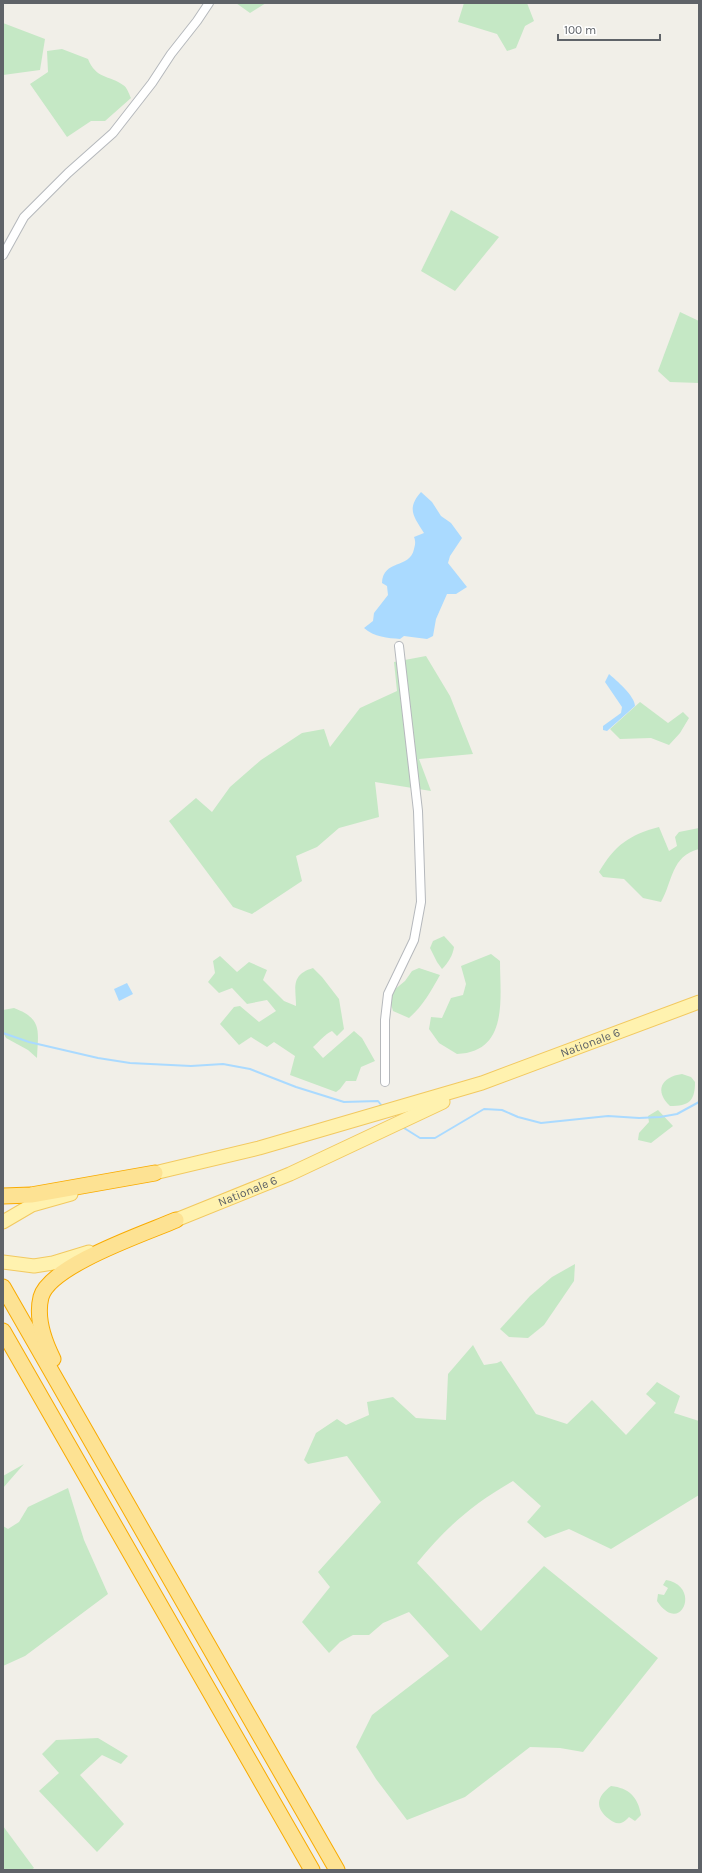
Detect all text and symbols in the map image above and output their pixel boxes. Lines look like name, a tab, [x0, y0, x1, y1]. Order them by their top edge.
scale bar	[558, 16, 660, 42]
text: 100 m	[564, 23, 596, 37]
street label: Nationale 6	[558, 1025, 622, 1060]
street label: Nationale 6	[216, 1173, 279, 1209]

